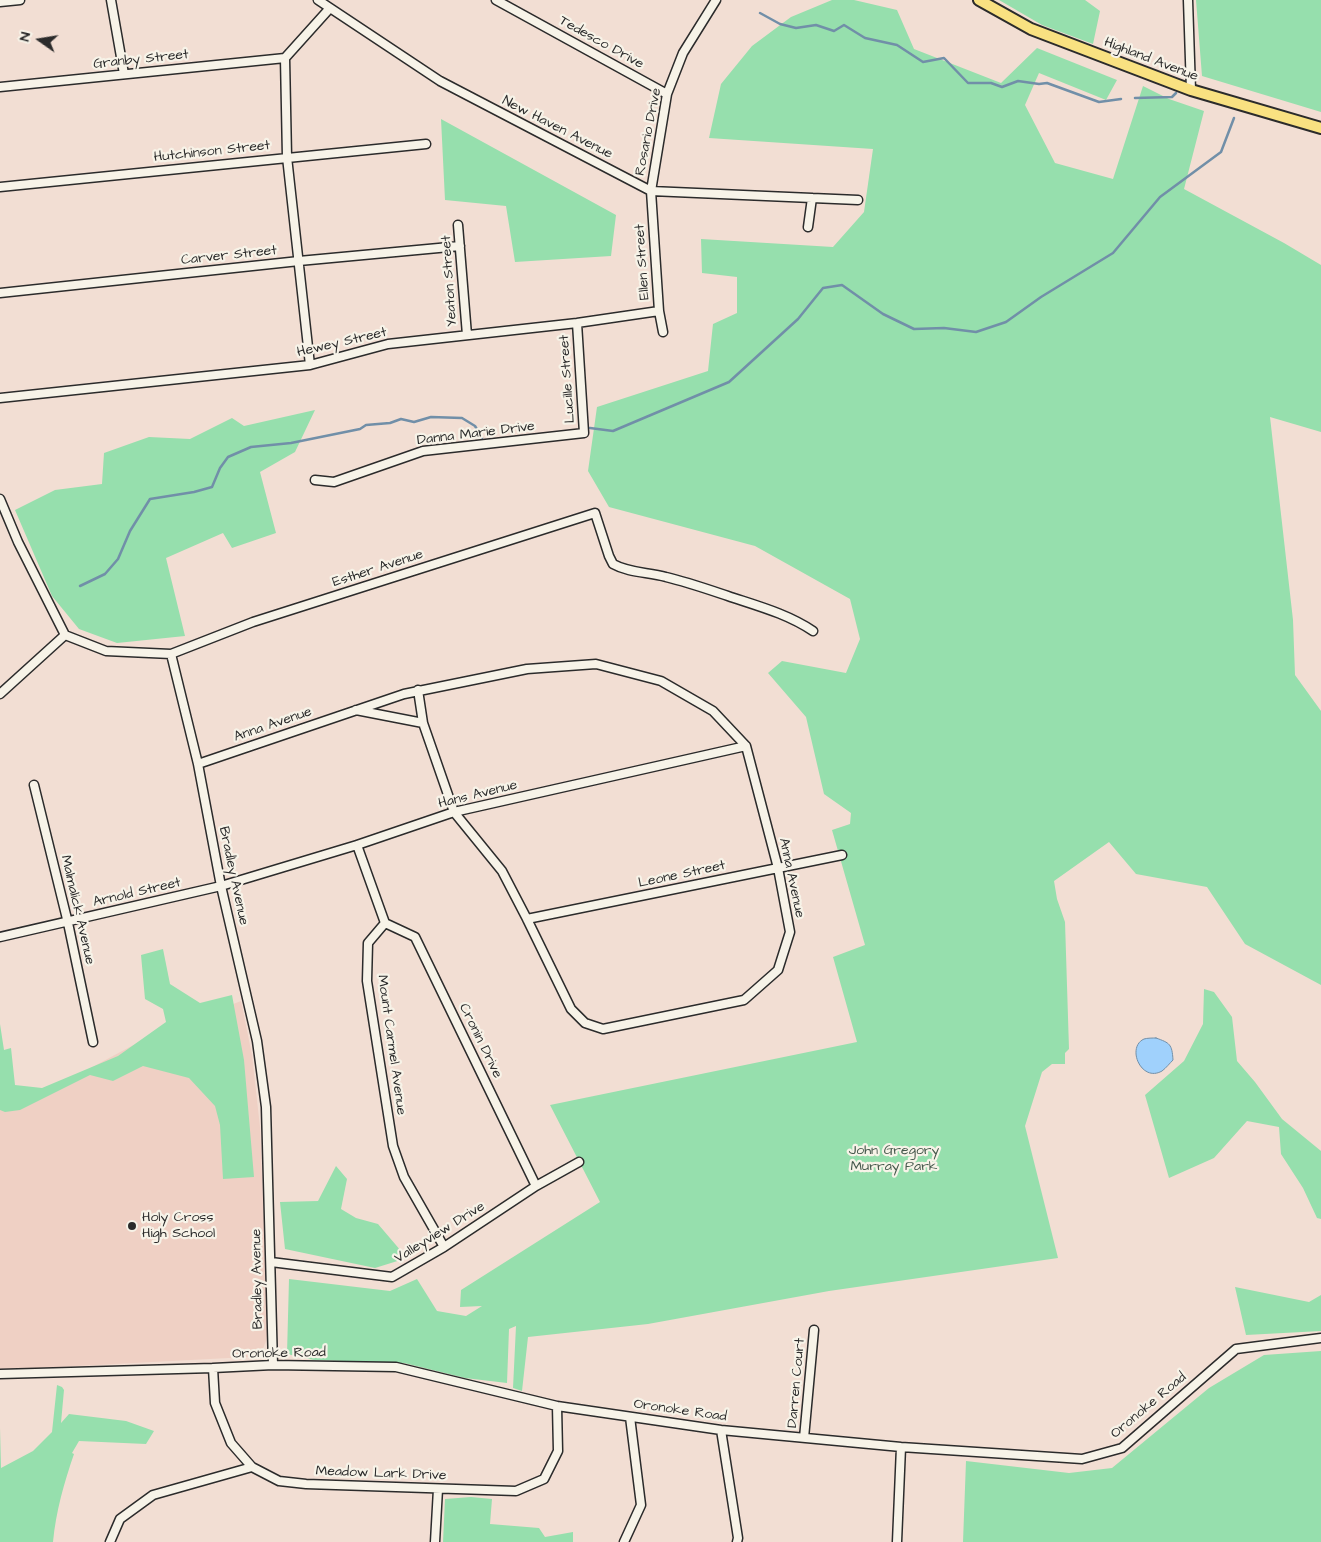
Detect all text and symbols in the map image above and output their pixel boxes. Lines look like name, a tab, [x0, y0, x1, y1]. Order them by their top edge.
street label: Tedesco Drive	[556, 13, 646, 73]
north arrow	[15, 15, 65, 65]
text: N	[15, 30, 36, 43]
street label: Highland Avenue	[1102, 34, 1200, 86]
street label: Granby Street	[92, 47, 190, 73]
street label: Rosario Drive	[632, 87, 666, 177]
street label: New Haven Avenue	[499, 93, 615, 163]
street label: Hutchinson Street	[153, 138, 271, 166]
street label: Ellen Street	[632, 223, 654, 301]
street label: Yeaton Street	[438, 235, 462, 327]
street label: Carver Street	[180, 243, 278, 269]
street label: Hewey Street	[296, 325, 388, 361]
street label: Lucille Street	[557, 334, 579, 424]
street label: Danna Marie Drive	[416, 418, 536, 450]
street label: Esther Avenue	[331, 546, 425, 592]
street label: Anna Avenue	[232, 704, 314, 746]
street label: Hans Avenue	[437, 777, 519, 813]
street label: Bradley Avenue	[214, 825, 252, 927]
street label: Anna Avenue	[774, 837, 808, 919]
street label: Malmalick Avenue	[56, 854, 98, 966]
street label: Leone Street	[637, 858, 727, 892]
street label: Arnold Street	[91, 875, 183, 911]
street label: Mount Carmel Avenue	[373, 974, 409, 1116]
street label: Cronin Drive	[455, 1001, 505, 1081]
park label: John Gregory Murray Park	[849, 1143, 939, 1176]
street label: Valleyview Drive	[392, 1199, 488, 1267]
place label: Holy Cross High School	[142, 1210, 215, 1242]
marker: Holy Cross High School	[126, 1220, 138, 1232]
street label: Bradley Avenue	[249, 1229, 267, 1329]
street label: Darren Court	[785, 1337, 809, 1429]
street label: Oronoke Road	[232, 1345, 326, 1363]
street label: Oronoke Road	[1108, 1369, 1190, 1443]
street label: Oronoke Road	[632, 1396, 728, 1426]
street label: Meadow Lark Drive	[315, 1463, 447, 1485]

